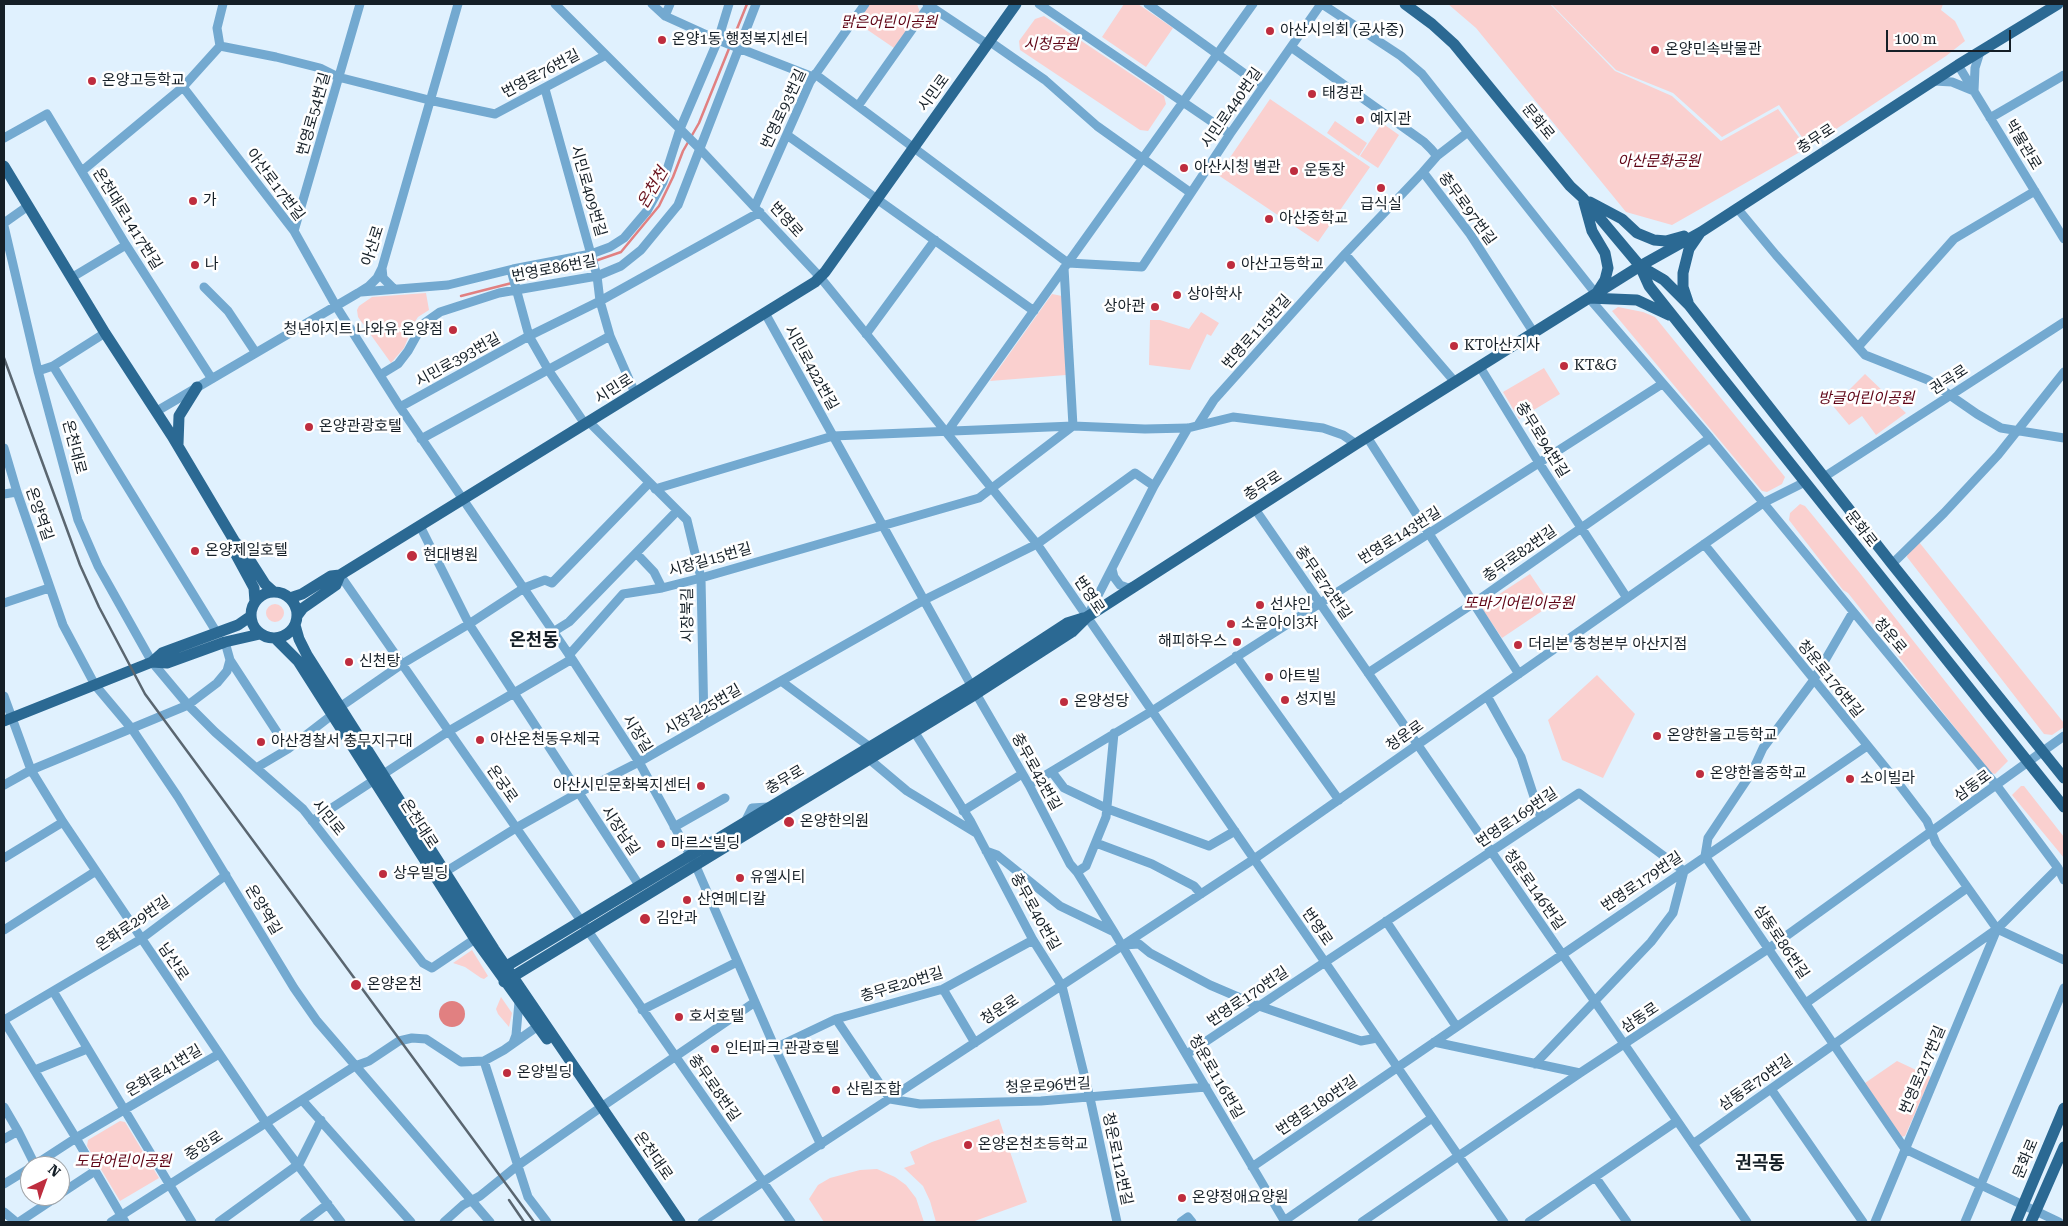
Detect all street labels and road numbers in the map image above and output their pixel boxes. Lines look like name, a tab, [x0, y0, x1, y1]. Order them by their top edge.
street label: 번영로76번길	[499, 46, 583, 102]
street label: 시민로440번길	[1198, 64, 1266, 152]
street label: 번영로93번길	[758, 66, 810, 152]
street label: 번영로54번길	[294, 70, 334, 158]
street label: 시민로	[915, 71, 953, 115]
street label: 문화로	[1518, 100, 1558, 144]
street label: 박물관로	[2001, 117, 2045, 173]
street label: 충무로	[1794, 120, 1838, 158]
street label: 시민로409번길	[566, 143, 610, 239]
street label: 아산로17번길	[242, 145, 308, 225]
street label: 온천대로1417번길	[89, 165, 165, 273]
street label: 충무로97번길	[1435, 169, 1499, 249]
street label: 번영로	[765, 199, 807, 241]
street label: 아산로	[358, 224, 388, 268]
street label: 번영로86번길	[510, 252, 598, 286]
street label: 번영로115번길	[1219, 291, 1295, 373]
street label: 시민로422번길	[780, 322, 842, 414]
street label: 시민로393번길	[412, 329, 504, 391]
street label: 권곡로	[1927, 361, 1971, 399]
street label: 시민로	[592, 370, 636, 408]
street label: 충무로94번길	[1512, 399, 1572, 481]
street label: 온천대로	[58, 418, 90, 476]
street label: 충무로	[1241, 467, 1285, 505]
street label: 온양역길	[22, 485, 56, 543]
street label: 번영로143번길	[1355, 503, 1445, 569]
street label: 문화로	[1841, 507, 1881, 551]
street label: 충무로82번길	[1480, 522, 1560, 586]
street label: 시장길15번길	[666, 540, 754, 580]
street label: 충무로72번길	[1291, 543, 1355, 623]
street label: 번영로	[1070, 573, 1108, 617]
street label: 시장북길	[679, 587, 697, 643]
street label: 청운로	[1870, 614, 1910, 658]
street label: 청운로176번길	[1793, 637, 1867, 721]
street label: 시장길25번길	[661, 681, 745, 739]
street label: 시장길	[618, 712, 656, 756]
street label: 청운로	[1383, 717, 1427, 755]
street label: 충무로42번길	[1007, 730, 1065, 814]
street label: 온궁로	[483, 762, 521, 806]
street label: 충무로	[763, 762, 807, 798]
street label: 삼동로	[1951, 767, 1995, 805]
street label: 번영로169번길	[1473, 784, 1561, 852]
street label: 시민로	[308, 796, 348, 840]
street label: 온천대로	[396, 796, 442, 852]
street label: 시장남길	[597, 803, 643, 859]
street label: 청운로146번길	[1500, 846, 1568, 934]
street label: 번영로179번길	[1598, 848, 1686, 916]
street label: 충무로40번길	[1006, 870, 1064, 954]
street label: 온양역길	[241, 882, 285, 938]
street label: 온화로29번길	[92, 893, 174, 955]
street label: 삼동로86번길	[1750, 901, 1812, 983]
street label: 번영로	[1298, 905, 1336, 949]
street label: 남산로	[154, 940, 192, 984]
street label: 번영로170번길	[1204, 963, 1292, 1031]
street label: 충무로20번길	[858, 964, 946, 1006]
street label: 청운로	[978, 991, 1022, 1029]
street label: 삼동로	[1618, 999, 1662, 1037]
street label: 번영로217번길	[1896, 1023, 1950, 1117]
street label: 청운로116번길	[1185, 1032, 1247, 1122]
street label: 온화로41번길	[123, 1041, 205, 1101]
street label: 충무로8번길	[684, 1051, 744, 1125]
street label: 삼동로70번길	[1716, 1051, 1796, 1115]
street label: 번영로180번길	[1273, 1072, 1361, 1140]
street label: 청운로96번길	[1005, 1075, 1091, 1097]
street label: 청운로112번길	[1098, 1111, 1136, 1207]
street label: 중앙로	[182, 1127, 226, 1165]
street label: 온천대로	[630, 1128, 676, 1184]
street label: 문화로	[2010, 1136, 2042, 1182]

